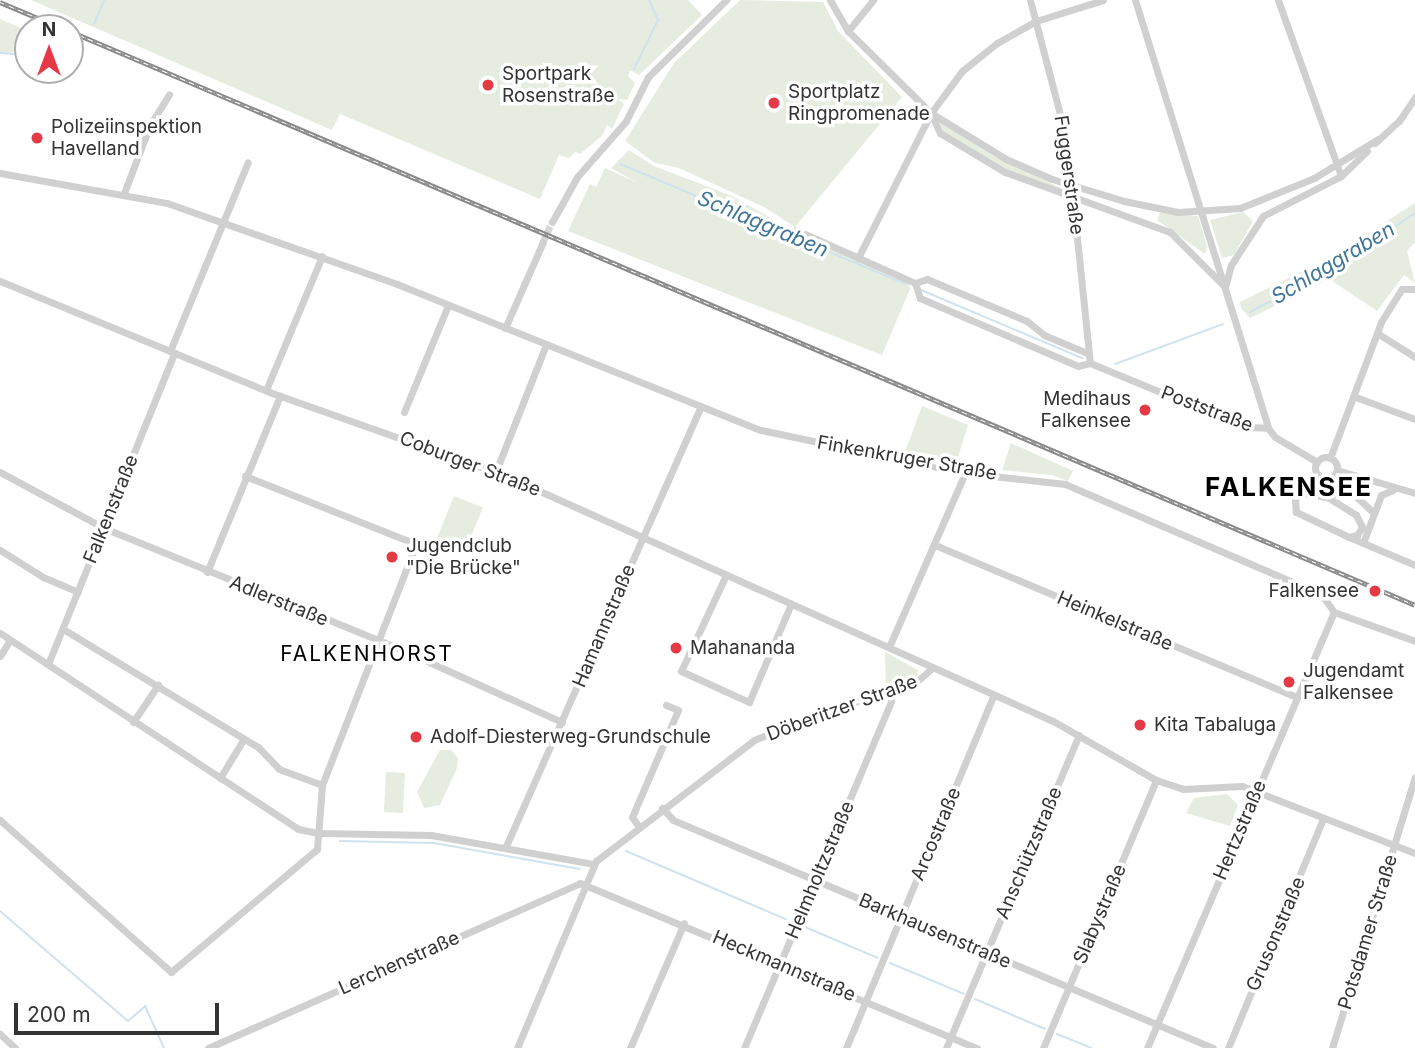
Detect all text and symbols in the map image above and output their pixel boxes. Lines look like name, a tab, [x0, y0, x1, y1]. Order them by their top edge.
north arrow	[14, 14, 84, 84]
text: N	[42, 18, 56, 41]
place label: Sportpark Rosenstraße	[502, 63, 615, 107]
marker: Sportpark Rosenstraße	[480, 77, 496, 93]
place label: Sportplatz Ringpromenade	[788, 81, 930, 125]
marker: Sportplatz Ringpromenade	[766, 95, 782, 111]
street label: Fuggerstraße	[1049, 114, 1089, 236]
place label: Polizeiinspektion Havelland	[51, 116, 202, 160]
marker: Polizeiinspektion Havelland	[29, 130, 45, 146]
water label: Schlaggraben	[694, 185, 832, 263]
water label: Schlaggraben	[1267, 216, 1399, 310]
street label: Poststraße	[1158, 381, 1256, 437]
place label: Medihaus Falkensee	[1040, 388, 1131, 432]
marker: Medihaus Falkensee	[1137, 402, 1153, 418]
street label: Coburger Straße	[396, 427, 544, 501]
street label: Finkenkruger Straße	[815, 431, 999, 485]
street label: Falkenstraße	[79, 451, 143, 567]
district label: FALKENSEE	[1206, 471, 1372, 503]
place label: Jugendclub "Die Brücke"	[406, 535, 521, 579]
marker: Jugendclub "Die Brücke"	[384, 549, 400, 565]
street label: Hamannstraße	[568, 561, 640, 691]
street label: Adlerstraße	[226, 571, 332, 631]
place label: Falkensee	[1268, 580, 1359, 602]
marker: Falkensee	[1365, 581, 1385, 601]
street label: Heinkelstraße	[1054, 586, 1176, 656]
place label: Mahananda	[690, 637, 795, 659]
marker: Mahananda	[668, 640, 684, 656]
district label: FALKENHORST	[282, 641, 452, 667]
place label: Jugendamt Falkensee	[1303, 660, 1404, 704]
street label: Döberitzer Straße	[763, 670, 921, 746]
marker: Jugendamt Falkensee	[1281, 674, 1297, 690]
place label: Kita Tabaluga	[1154, 714, 1276, 736]
marker: Kita Tabaluga	[1132, 717, 1148, 733]
place label: Adolf-Diesterweg-Grundschule	[430, 726, 711, 748]
marker: Adolf-Diesterweg-Grundschule	[408, 729, 424, 745]
street label: Hertzstraße	[1209, 777, 1271, 883]
street label: Arcostraße	[906, 784, 966, 884]
street label: Anschützstraße	[991, 784, 1067, 922]
street label: Helmholtzstraße	[781, 798, 859, 942]
street label: Potsdamer Straße	[1334, 852, 1402, 1012]
street label: Slabystraße	[1069, 861, 1131, 967]
street label: Grusonstraße	[1242, 873, 1310, 995]
street label: Barkhausenstraße	[855, 889, 1015, 973]
street label: Lerchenstraße	[335, 926, 463, 1000]
street label: Heckmannstraße	[709, 926, 859, 1006]
scale bar	[18, 988, 222, 1032]
text: 200 m	[27, 1002, 91, 1027]

